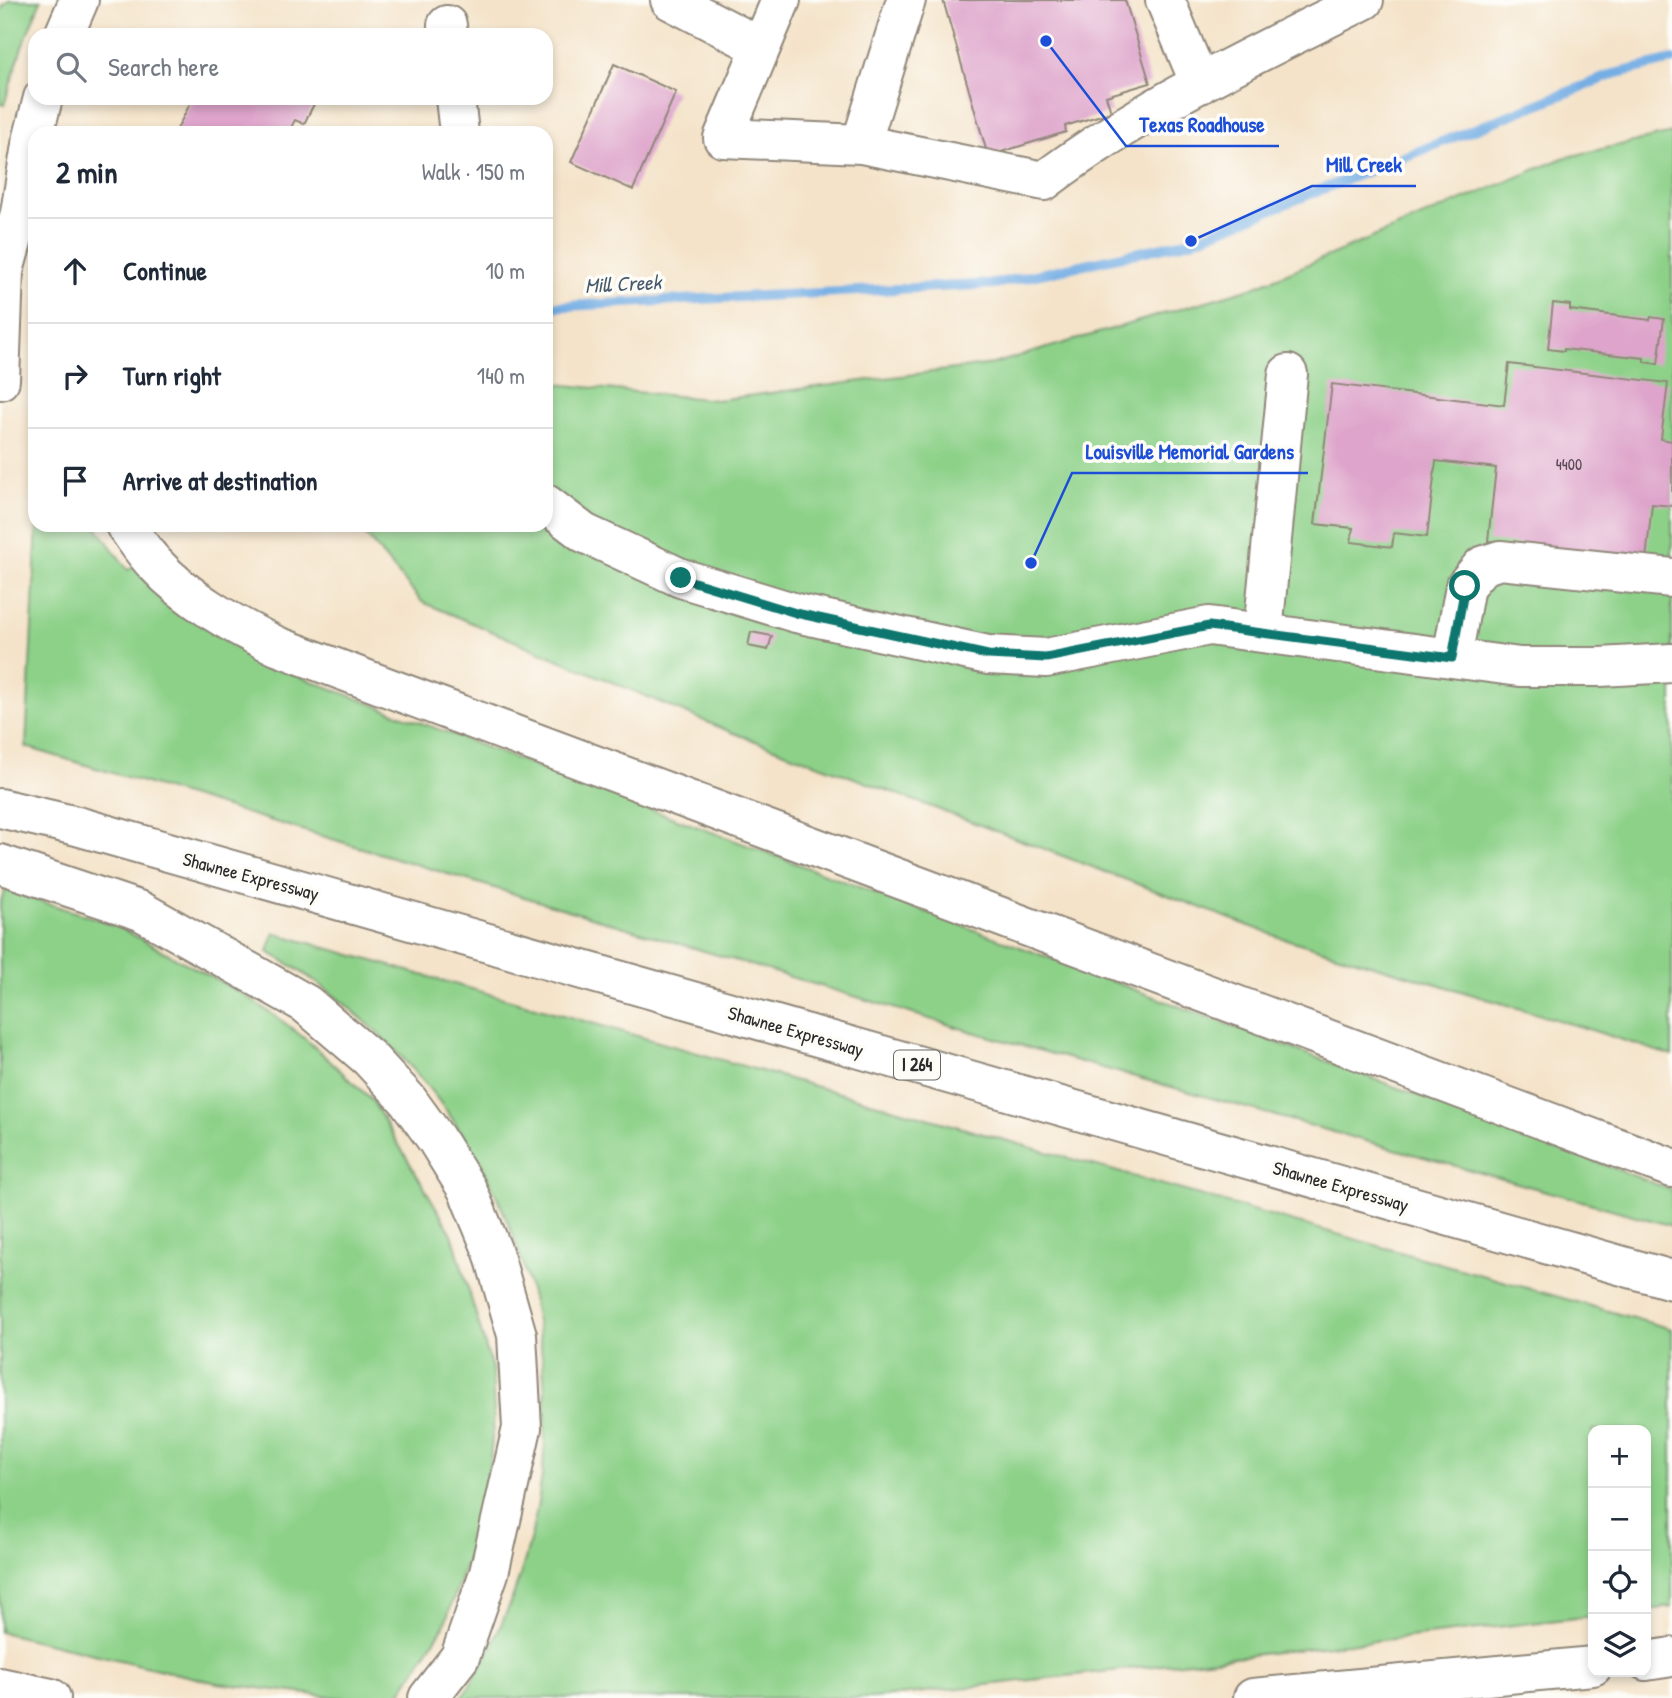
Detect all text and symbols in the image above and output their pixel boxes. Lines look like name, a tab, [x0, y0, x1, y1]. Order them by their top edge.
search box	[28, 28, 553, 105]
icon: search	[52, 48, 90, 86]
text: Search here	[108, 49, 219, 84]
callout: Texas Roadhouse	[1126, 104, 1279, 146]
text: Texas Roadhouse	[1138, 110, 1265, 139]
callout: Mill Creek	[1312, 144, 1416, 186]
text: Mill Creek	[1326, 150, 1402, 179]
text: 2 min	[56, 152, 118, 192]
text: Walk · 150 m	[422, 156, 525, 187]
icon: ahead	[56, 252, 94, 290]
text: Continue	[123, 253, 207, 288]
text: 10 m	[485, 255, 525, 286]
water label: Mill Creek	[584, 267, 664, 300]
icon: right	[56, 357, 94, 395]
text: Turn right	[123, 358, 221, 393]
text: 140 m	[477, 360, 525, 391]
callout: Louisville Memorial Gardens	[1072, 431, 1308, 473]
text: Louisville Memorial Gardens	[1086, 437, 1294, 466]
house number: 4400	[1556, 453, 1582, 475]
icon: arrive	[56, 462, 94, 500]
text: Arrive at destination	[123, 463, 318, 498]
route end	[665, 562, 696, 593]
route start	[1449, 570, 1480, 601]
street label: Shawnee Expressway	[180, 845, 322, 907]
street label: Shawnee Expressway	[725, 999, 867, 1063]
road number: I 264	[894, 1050, 940, 1080]
street label: Shawnee Expressway	[1270, 1154, 1412, 1218]
map controls	[1588, 1425, 1651, 1677]
button: +	[1588, 1425, 1651, 1488]
button: −	[1588, 1488, 1651, 1551]
button: locate	[1588, 1551, 1651, 1614]
button: layers	[1588, 1614, 1651, 1677]

